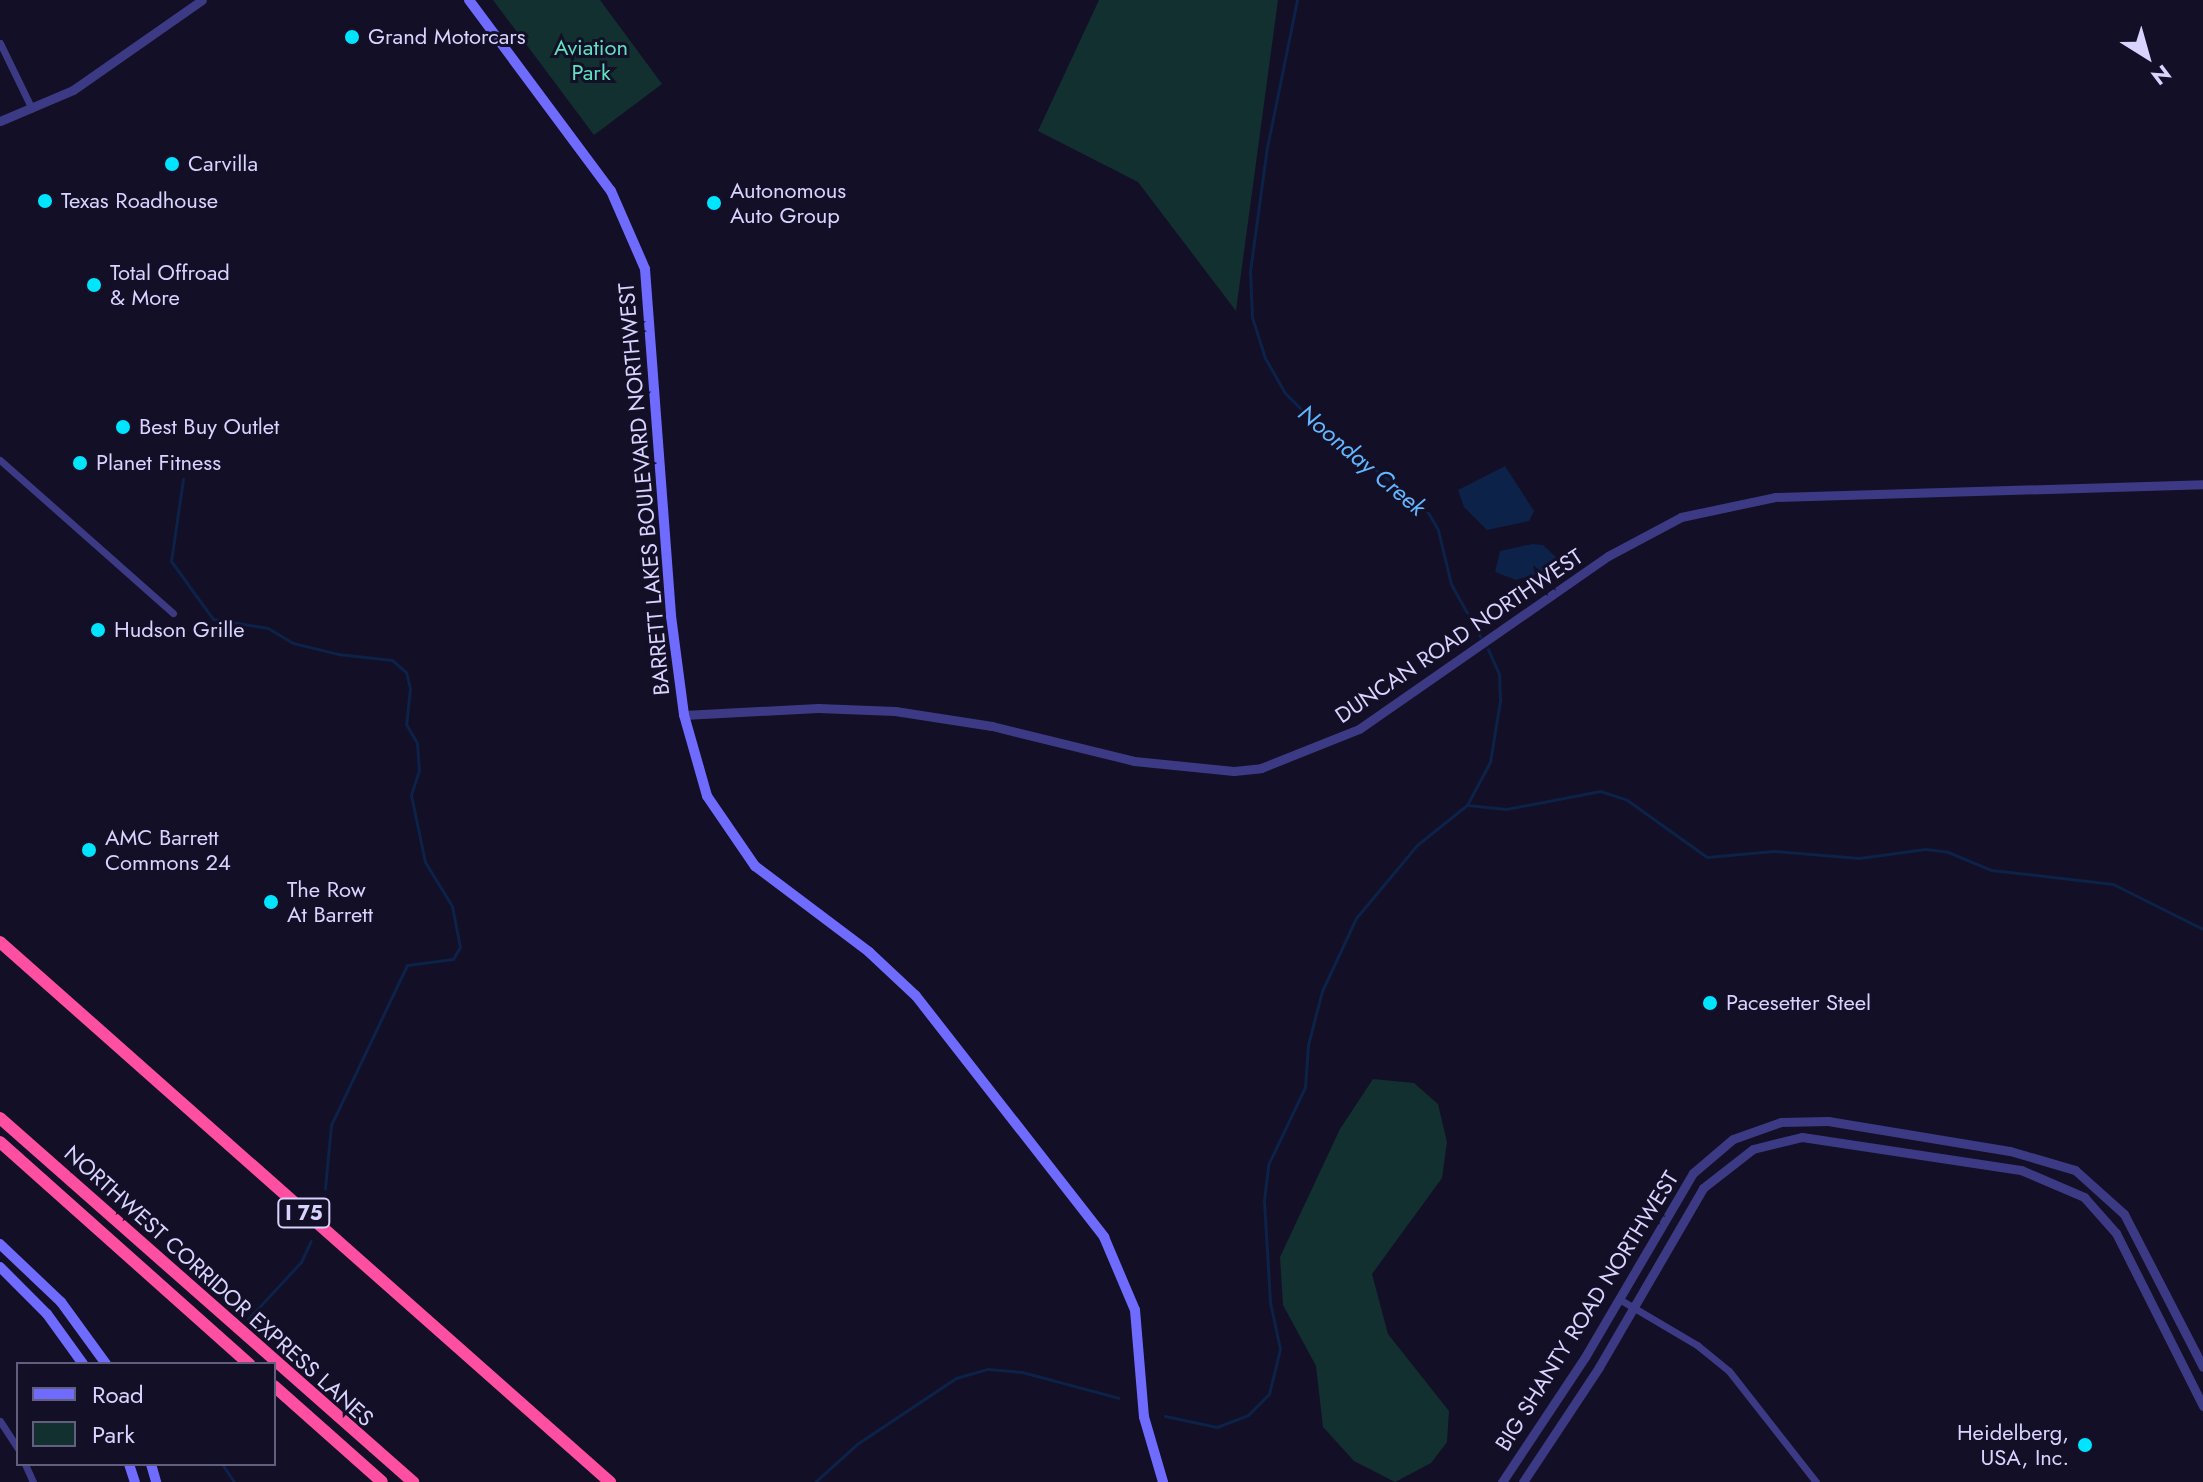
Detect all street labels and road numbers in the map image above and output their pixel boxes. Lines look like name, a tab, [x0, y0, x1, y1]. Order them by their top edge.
street label: BARRETT LAKES BOULEVARD NORTHWEST	[613, 282, 675, 696]
street label: DUNCAN ROAD NORTHWEST	[1330, 543, 1588, 729]
street label: NORTHWEST CORRIDOR EXPRESS LANES	[59, 1140, 379, 1432]
street label: BIG SHANTY ROAD NORTHWEST	[1490, 1166, 1684, 1456]
road number: I 75	[276, 1197, 332, 1229]

